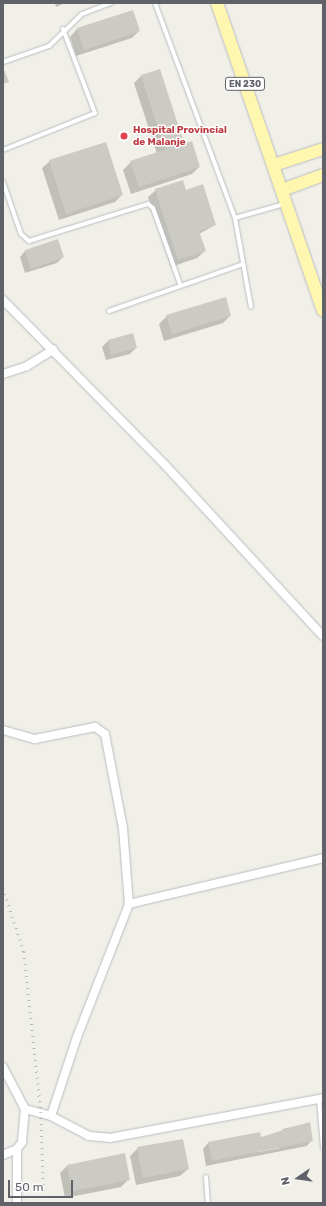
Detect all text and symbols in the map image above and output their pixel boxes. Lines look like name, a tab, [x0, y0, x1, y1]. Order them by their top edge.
road number: EN 230	[224, 77, 266, 91]
place label: Hospital Provincial de Malanje	[133, 124, 227, 148]
marker: Hospital Provincial de Malanje	[118, 130, 130, 142]
north arrow	[278, 1158, 318, 1198]
scale bar	[10, 1172, 75, 1198]
text: N	[279, 1175, 293, 1186]
text: 50 m	[15, 1180, 43, 1194]

